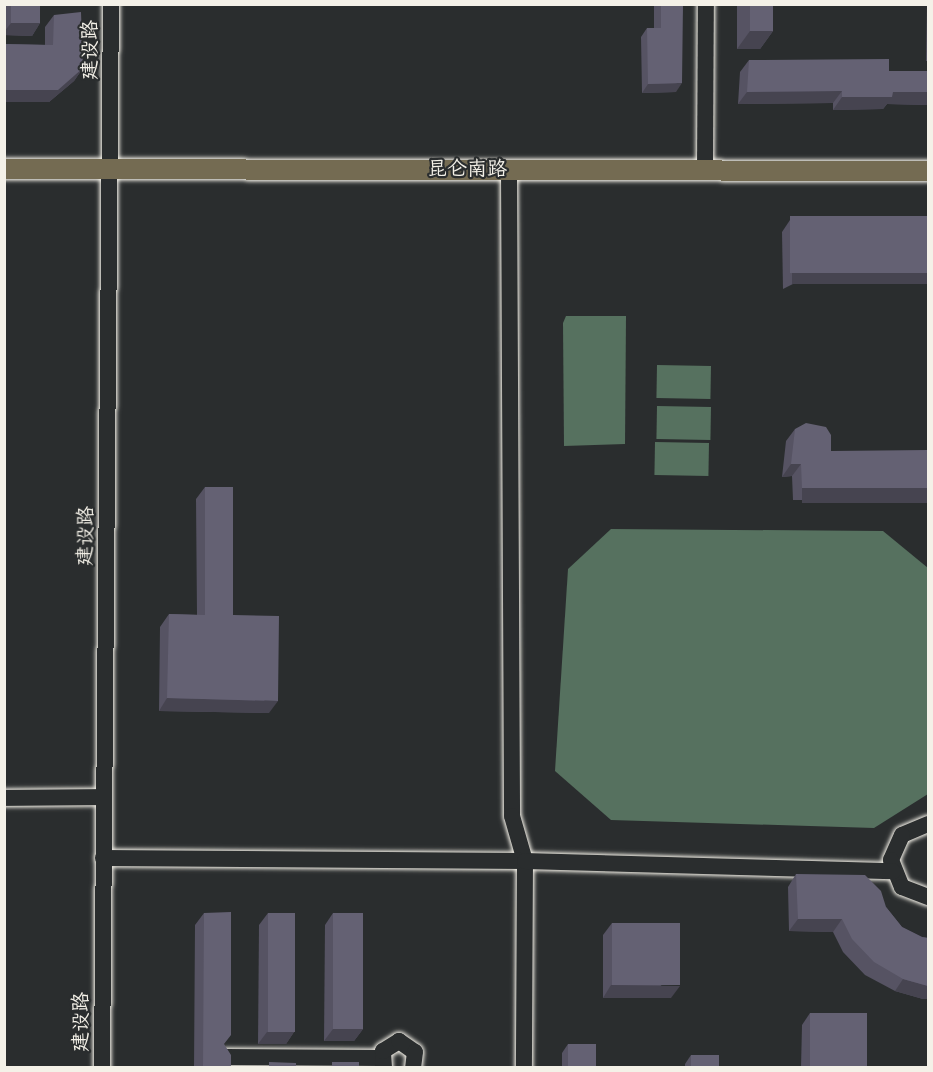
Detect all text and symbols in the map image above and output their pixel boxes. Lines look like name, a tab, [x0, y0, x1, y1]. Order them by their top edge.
street label: 建设路	[78, 20, 102, 80]
street label: 昆仑南路	[427, 157, 507, 181]
street label: 建设路	[73, 506, 99, 566]
street label: 建设路	[69, 992, 93, 1052]

